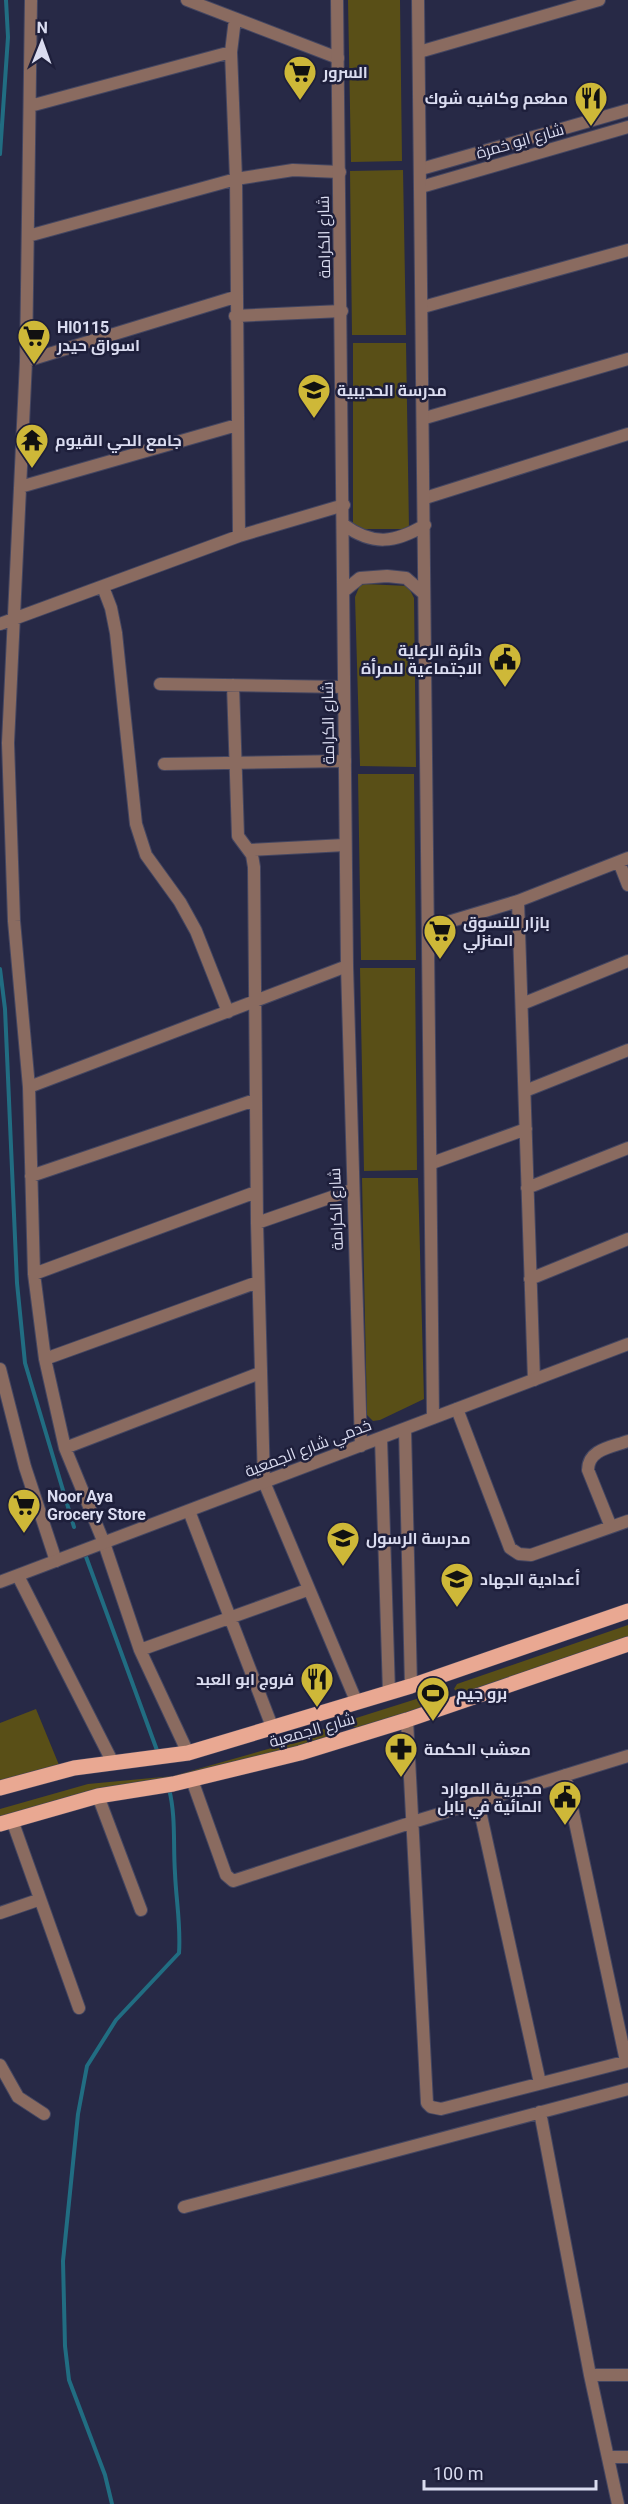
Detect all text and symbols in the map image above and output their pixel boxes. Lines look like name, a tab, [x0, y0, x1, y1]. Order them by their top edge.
north arrow	[12, 12, 72, 72]
text: N	[36, 18, 48, 37]
supermarket icon: السرور	[282, 54, 318, 101]
place label: السرور	[322, 63, 368, 82]
restaurant icon: مطعم وكافيه شوك	[573, 80, 609, 127]
place label: مطعم وكافيه شوك	[425, 89, 568, 110]
street label: شارع ابو خمرة	[474, 119, 567, 165]
street label: شارع الكرامة	[314, 195, 336, 279]
supermarket icon: Hl0115 اسواق حيدر	[16, 318, 52, 365]
place label: Hl0115 اسواق حيدر	[56, 318, 140, 355]
school or university icon: مدرسة الحديبية	[296, 372, 332, 419]
place label: مدرسة الحديبية	[337, 381, 447, 400]
temple icon: جامع الحي القيوم	[14, 422, 50, 469]
place label: جامع الحي القيوم	[55, 431, 182, 453]
place label: دائرة الرعاية الاجتماعية للمرأة	[361, 641, 482, 678]
public building icon: دائرة الرعاية الاجتماعية للمرأة	[487, 641, 523, 688]
street label: شارع الكرامة	[318, 681, 340, 765]
supermarket icon: بازار للتسوق المنزلي	[422, 913, 458, 960]
place label: بازار للتسوق المنزلي	[463, 913, 550, 953]
street label: شارع الكرامة	[325, 1167, 349, 1251]
street label: خدمي شارع الجمعية	[242, 1415, 375, 1485]
supermarket icon: Noor Aya Grocery Store	[6, 1487, 42, 1534]
place label: Noor Aya Grocery Store	[47, 1487, 146, 1524]
school or university icon: مدرسة الرسول	[325, 1520, 361, 1567]
place label: مدرسة الرسول	[366, 1529, 470, 1548]
school or university icon: أعدادية الجهاد	[439, 1561, 475, 1608]
place label: أعدادية الجهاد	[480, 1569, 580, 1589]
restaurant icon: فروج ابو العبد	[299, 1661, 335, 1708]
place label: فروج ابو العبد	[196, 1670, 294, 1690]
sports icon: برو جيم	[415, 1675, 451, 1722]
place label: برو جيم	[456, 1684, 507, 1705]
street label: شارع الجمعية	[267, 1709, 358, 1753]
pharmacy icon: معشب الحكمة	[383, 1731, 419, 1778]
place label: معشب الحكمة	[424, 1740, 531, 1759]
place label: مديرية الموارد المائية في بابل	[437, 1779, 542, 1819]
public building icon: مديرية الموارد المائية في بابل	[547, 1779, 583, 1826]
scale bar	[424, 2453, 596, 2491]
text: 100 m	[433, 2463, 484, 2484]

